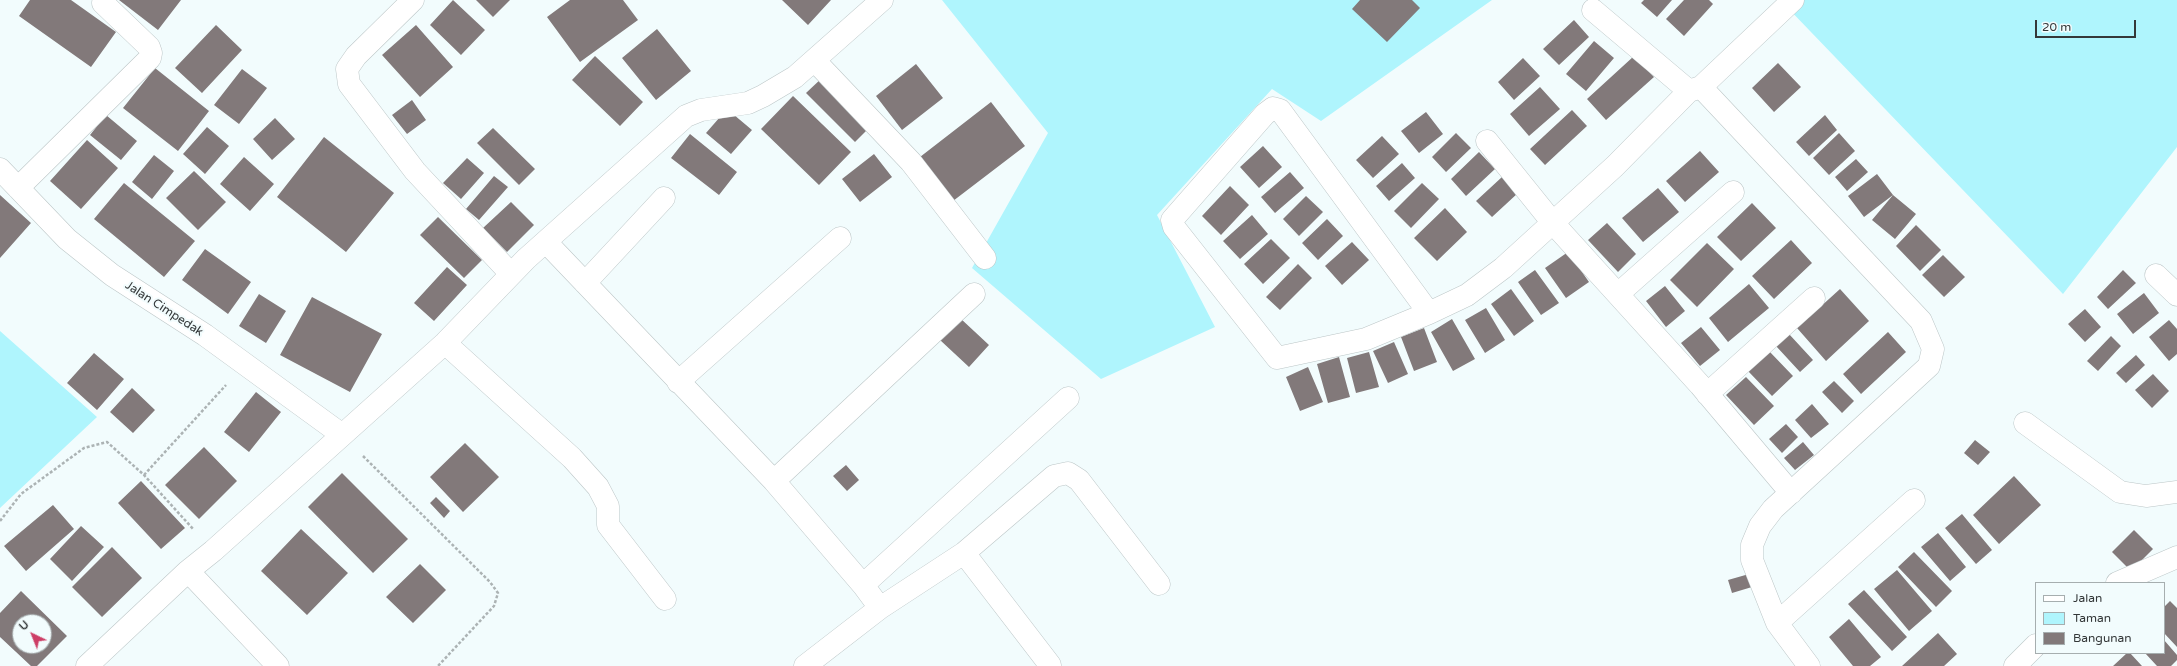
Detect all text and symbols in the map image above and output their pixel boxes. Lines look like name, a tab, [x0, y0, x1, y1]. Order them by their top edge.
scale bar	[2037, 12, 2138, 38]
text: 20 m	[2042, 20, 2071, 34]
street label: Jalan Cimpedak	[122, 278, 206, 340]
legend	[2035, 582, 2165, 654]
text: Jalan	[2073, 591, 2102, 605]
text: Taman	[2073, 611, 2111, 625]
north arrow	[12, 614, 52, 654]
text: U	[17, 618, 32, 633]
text: Bangunan	[2073, 631, 2132, 645]

